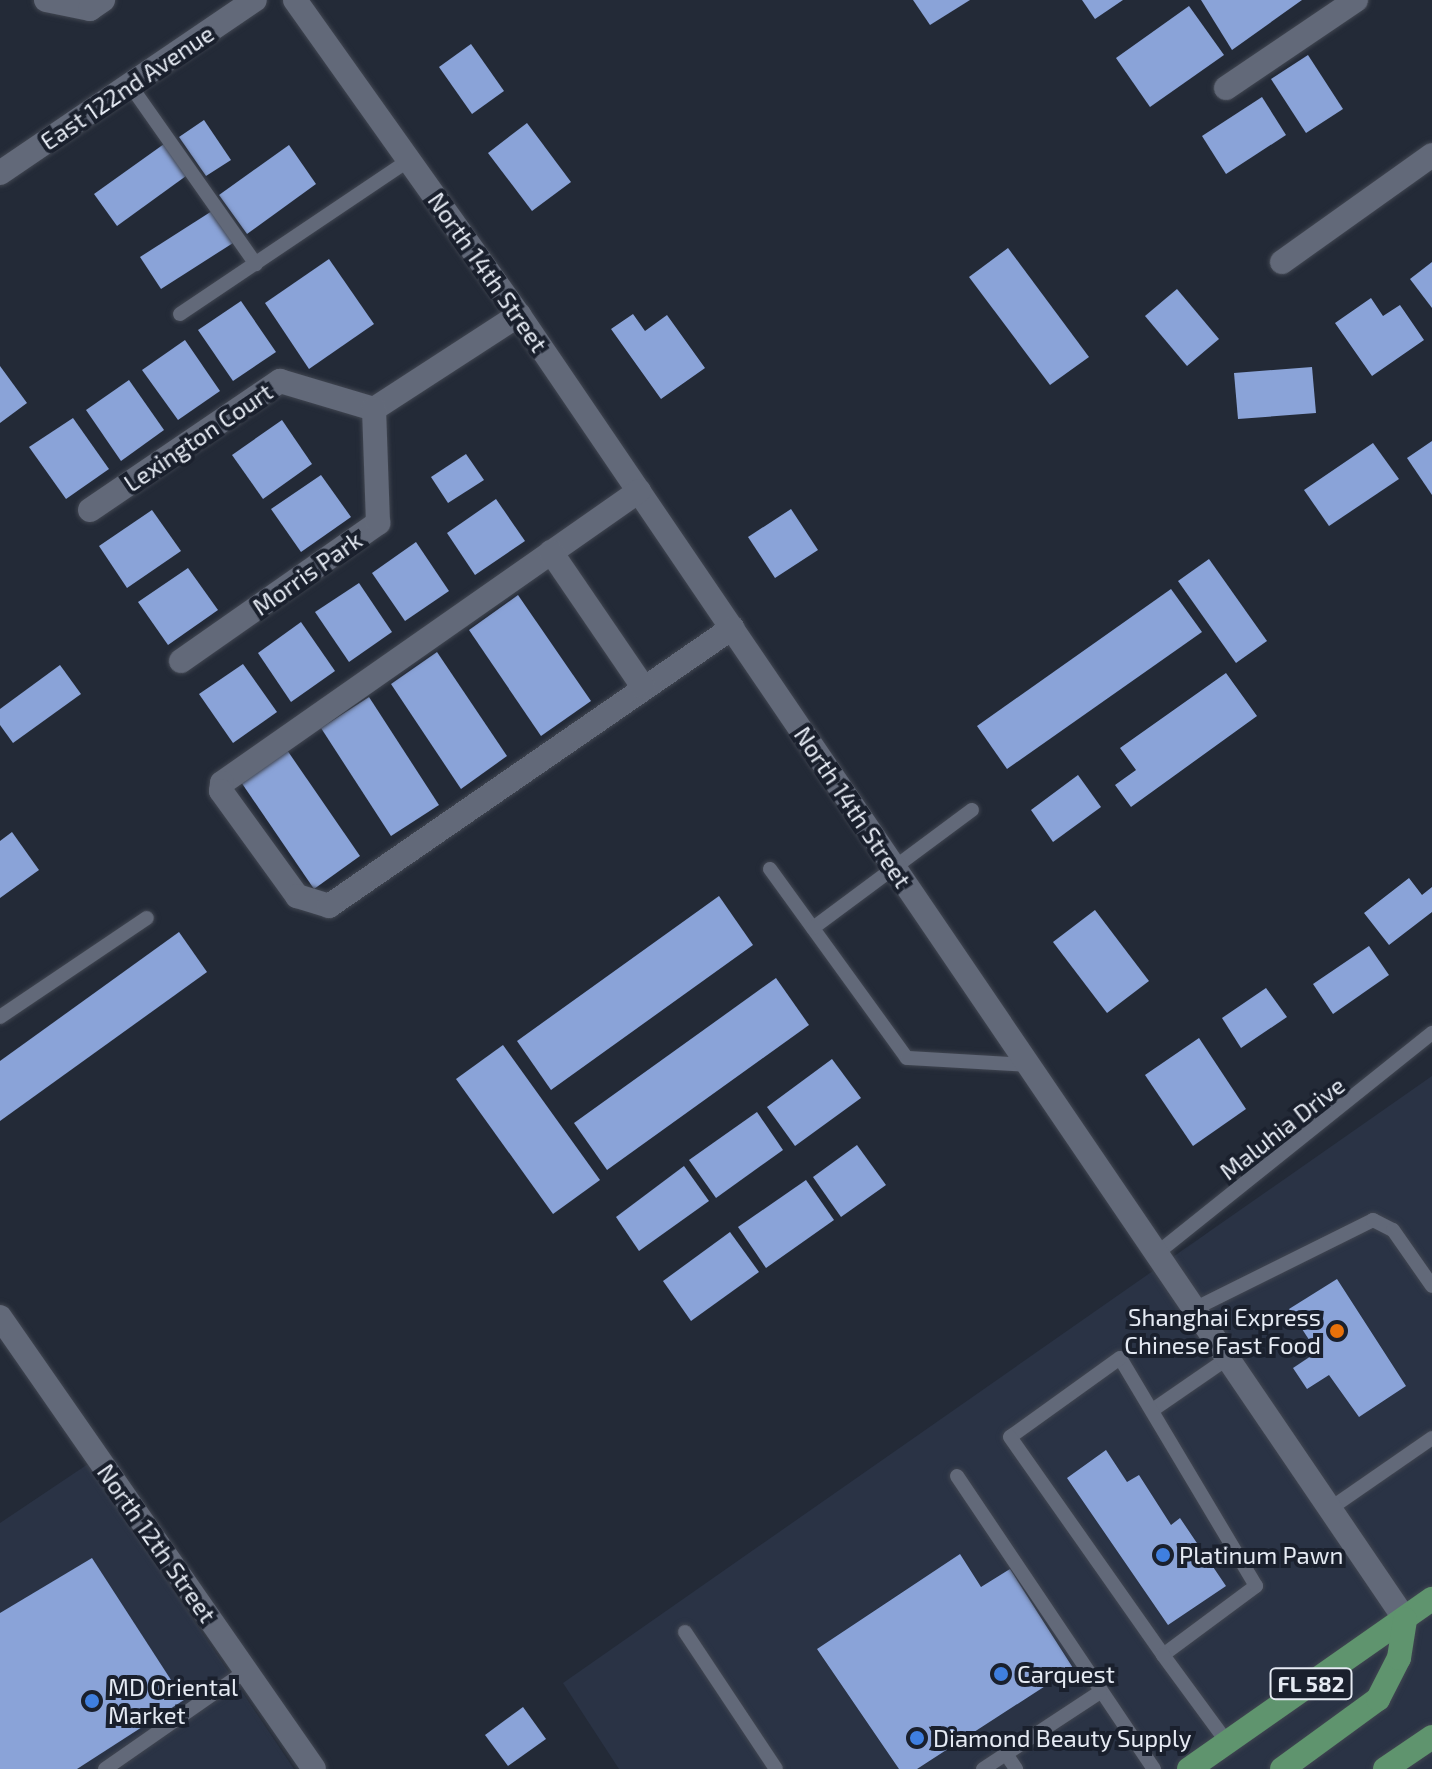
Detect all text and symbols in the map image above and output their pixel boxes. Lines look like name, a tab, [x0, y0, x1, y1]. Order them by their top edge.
street label: East 122nd Avenue	[35, 18, 219, 156]
street label: North 14th Street	[422, 187, 554, 357]
street label: Lexington Court	[118, 377, 278, 497]
street label: Morris Park	[247, 525, 367, 621]
street label: North 14th Street	[788, 721, 918, 893]
street label: Maluhia Drive	[1214, 1070, 1350, 1186]
place label: Shanghai Express Chinese Fast Food	[1124, 1303, 1321, 1359]
marker: Shanghai Express Chinese Fast Food	[1328, 1322, 1346, 1340]
street label: North 12th Street	[92, 1458, 222, 1628]
place label: Platinum Pawn	[1179, 1541, 1344, 1569]
marker: Platinum Pawn	[1154, 1546, 1172, 1564]
place label: Carquest	[1017, 1660, 1115, 1688]
marker: Carquest	[992, 1665, 1010, 1683]
road number: FL 582	[1269, 1666, 1353, 1702]
place label: MD Oriental Market	[108, 1673, 238, 1729]
marker: MD Oriental Market	[83, 1692, 101, 1710]
place label: Diamond Beauty Supply	[933, 1724, 1192, 1752]
marker: Diamond Beauty Supply	[908, 1729, 926, 1747]

